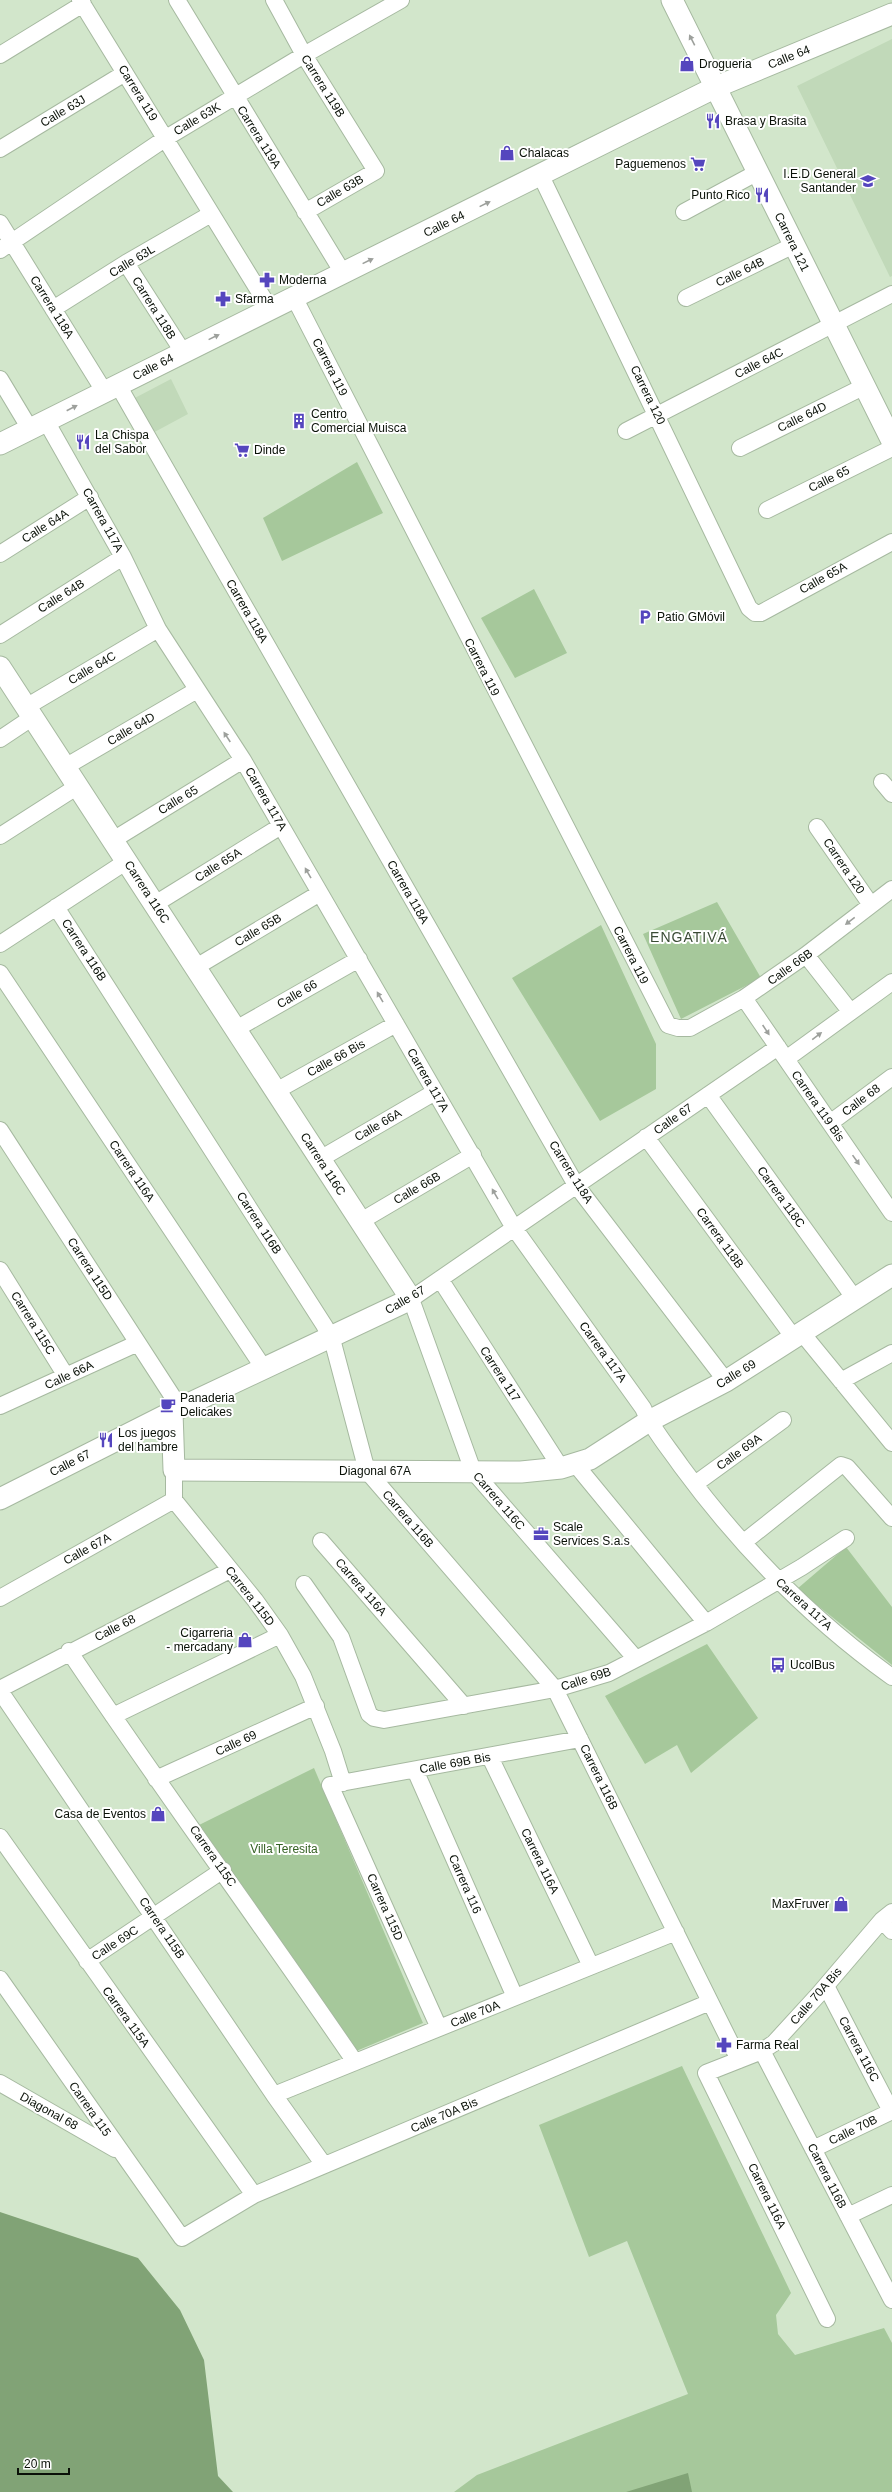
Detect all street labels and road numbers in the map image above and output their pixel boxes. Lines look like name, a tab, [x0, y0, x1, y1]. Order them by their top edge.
street label: Calle 64	[766, 42, 812, 72]
street label: Carrera 119B	[298, 52, 348, 120]
street label: Carrera 119	[115, 63, 161, 124]
street label: Calle 63J	[38, 92, 88, 130]
street label: Calle 63K	[171, 100, 223, 138]
street label: Carrera 119A	[234, 103, 284, 171]
street label: Calle 63B	[314, 172, 366, 210]
street label: Calle 64	[421, 208, 467, 240]
street label: Carrera 121	[772, 210, 812, 274]
street label: Calle 63L	[107, 242, 158, 280]
street label: Calle 64B	[714, 254, 766, 290]
street label: Carrera 118A	[27, 273, 77, 341]
street label: Carrera 118B	[129, 274, 179, 342]
street label: Carrera 119	[309, 336, 351, 399]
street label: Calle 64C	[732, 345, 786, 381]
street label: Calle 64	[130, 351, 176, 383]
street label: Carrera 120	[628, 363, 668, 427]
street label: Calle 64D	[775, 399, 829, 435]
street label: Calle 65	[806, 463, 852, 495]
street label: Carrera 117A	[80, 485, 126, 555]
street label: Calle 64A	[19, 506, 71, 546]
street label: Calle 65A	[797, 559, 849, 597]
street label: Calle 64B	[35, 576, 87, 616]
street label: Carrera 118A	[223, 577, 271, 645]
street label: Carrera 119	[461, 636, 503, 699]
street label: Calle 64C	[66, 649, 119, 687]
street label: Calle 64D	[105, 710, 158, 748]
street label: Carrera 117A	[242, 765, 290, 833]
street label: Calle 65	[156, 782, 201, 817]
street label: Carrera 120	[820, 836, 868, 897]
street label: Calle 65A	[192, 845, 244, 885]
street label: Carrera 116C	[122, 858, 173, 926]
street label: Carrera 118A	[384, 858, 432, 926]
street label: Calle 65B	[232, 911, 284, 949]
street label: Carrera 116B	[59, 916, 109, 984]
street label: Carrera 119	[610, 924, 652, 987]
street label: Calle 66B	[765, 946, 815, 988]
street label: Calle 66	[274, 977, 320, 1011]
street label: Calle 66 Bis	[305, 1036, 367, 1080]
street label: Carrera 117A	[404, 1046, 452, 1114]
street label: Carrera 119 Bis	[788, 1068, 848, 1144]
street label: Calle 68	[839, 1081, 883, 1119]
street label: Calle 67	[651, 1100, 695, 1137]
street label: Calle 66A	[352, 1106, 404, 1144]
street label: Carrera 116C	[298, 1130, 349, 1198]
street label: Carrera 116A	[106, 1138, 158, 1204]
street label: Carrera 118A	[546, 1138, 596, 1206]
street label: Carrera 118C	[754, 1164, 808, 1230]
street label: Calle 66B	[391, 1169, 443, 1207]
street label: Carrera 116B	[234, 1189, 284, 1257]
street label: Carrera 118B	[693, 1205, 747, 1271]
street label: Carrera 115D	[65, 1235, 116, 1303]
street label: Calle 67	[382, 1283, 428, 1317]
street label: Carrera 115C	[8, 1289, 58, 1357]
street label: Carrera 117A	[576, 1319, 630, 1385]
street label: Carrera 117	[477, 1344, 523, 1405]
street label: Calle 69	[714, 1356, 759, 1391]
street label: Calle 66A	[42, 1358, 96, 1392]
street label: Calle 69A	[714, 1431, 764, 1473]
street label: Calle 67	[47, 1447, 93, 1479]
street label: Diagonal 67A	[339, 1464, 411, 1478]
street label: Carrera 116C	[470, 1469, 528, 1533]
street label: Carrera 116B	[379, 1488, 437, 1550]
street label: Calle 67A	[61, 1530, 113, 1568]
street label: Carrera 116A	[332, 1556, 390, 1618]
street label: Carrera 115D	[222, 1563, 278, 1629]
street label: Carrera 117A	[773, 1575, 835, 1633]
street label: Calle 68	[92, 1612, 138, 1644]
street label: Calle 69B	[559, 1664, 613, 1694]
street label: Calle 69	[213, 1727, 259, 1759]
street label: Carrera 116B	[577, 1742, 621, 1812]
street label: Calle 69B Bis	[418, 1750, 492, 1776]
street label: Carrera 115C	[187, 1823, 240, 1890]
street label: Carrera 116A	[518, 1826, 562, 1896]
street label: Carrera 116	[446, 1852, 484, 1916]
street label: Carrera 115D	[364, 1871, 406, 1943]
street label: Carrera 115B	[136, 1895, 188, 1961]
street label: Calle 69C	[89, 1923, 141, 1963]
street label: Calle 70A Bis	[787, 1964, 845, 2028]
street label: Carrera 115A	[99, 1984, 153, 2050]
street label: Calle 70A	[448, 1998, 502, 2030]
street label: Carrera 116C	[836, 2014, 882, 2084]
street label: Carrera 115	[66, 2079, 114, 2139]
street label: Diagonal 68	[18, 2089, 81, 2133]
street label: Calle 70A Bis	[408, 2095, 480, 2135]
street label: Calle 70B	[827, 2112, 879, 2148]
street label: Carrera 116B	[805, 2141, 849, 2211]
street label: Carrera 116A	[745, 2161, 789, 2231]

